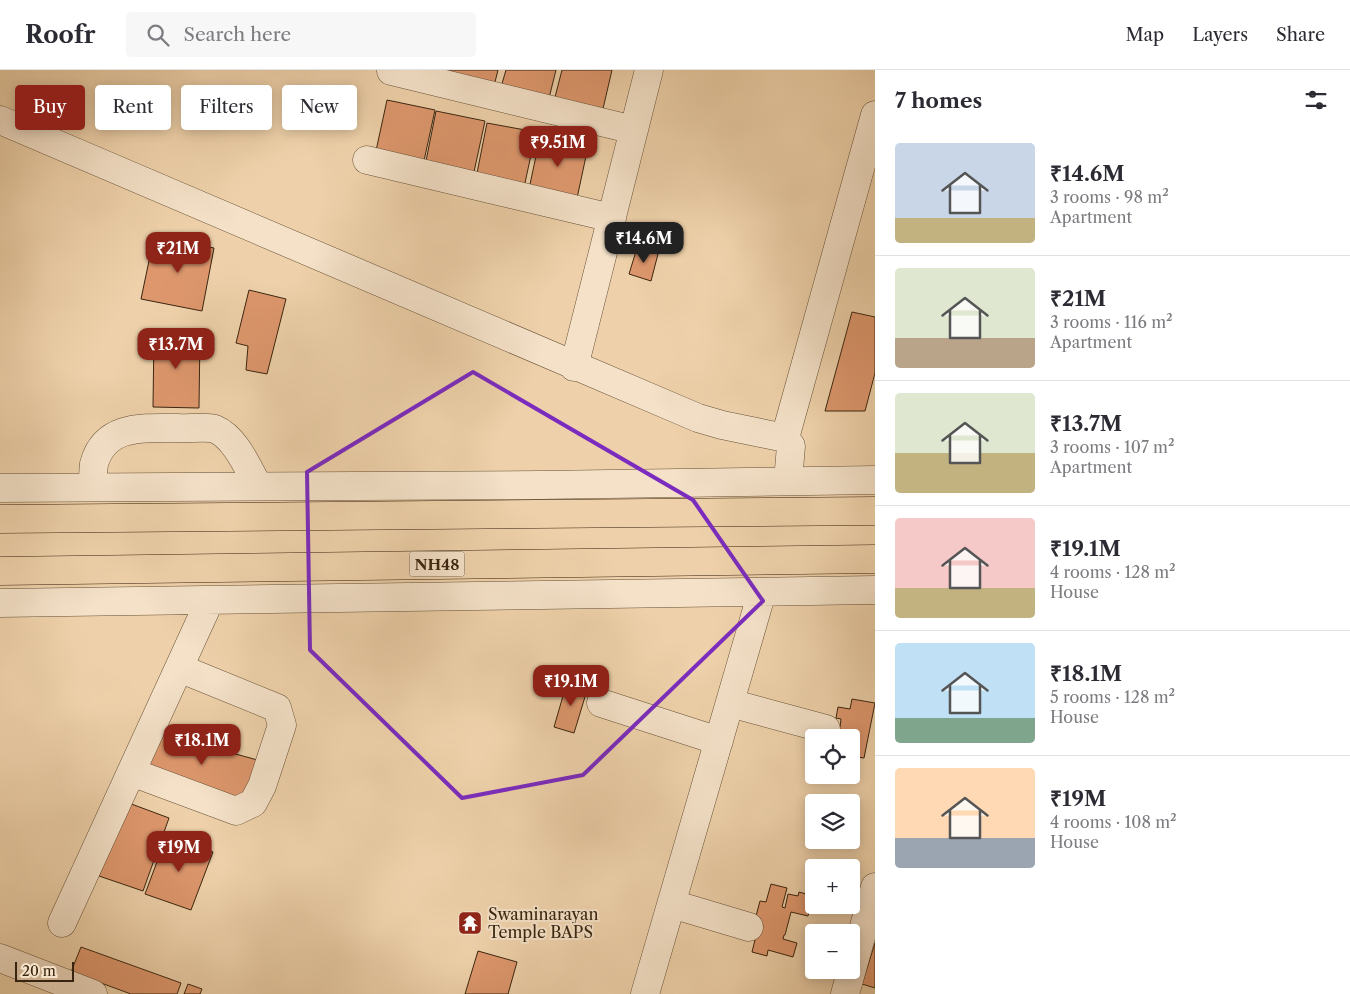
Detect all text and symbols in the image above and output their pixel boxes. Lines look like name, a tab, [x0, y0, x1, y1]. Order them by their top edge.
search box	[126, 12, 476, 57]
text: Roofr	[25, 20, 96, 49]
icon: search	[144, 21, 172, 49]
text: Search here	[184, 23, 291, 46]
text: Map	[1126, 24, 1164, 46]
text: Layers	[1192, 24, 1248, 46]
text: Share	[1276, 24, 1325, 46]
chip: Buy	[15, 85, 85, 130]
chip: Rent	[95, 85, 171, 130]
chip: Filters	[181, 85, 272, 130]
chip: New	[282, 85, 357, 130]
icon: filters	[1302, 86, 1330, 114]
text: 7 homes	[895, 88, 982, 113]
pin: ₹9.51M	[517, 126, 599, 168]
text: ₹9.51M	[530, 132, 586, 152]
text: ₹14.6M	[1050, 161, 1125, 186]
icon: home	[935, 163, 995, 223]
text: 3 rooms · 98 m²	[1050, 187, 1169, 207]
text: Apartment	[1050, 207, 1132, 227]
pin: ₹14.6M	[603, 222, 685, 264]
text: ₹14.6M	[616, 228, 672, 248]
pin: ₹21M	[148, 232, 208, 274]
text: ₹21M	[157, 238, 199, 258]
text: ₹21M	[1050, 286, 1106, 311]
icon: home	[935, 288, 995, 348]
text: 3 rooms · 116 m²	[1050, 312, 1173, 332]
pin: ₹13.7M	[135, 328, 217, 370]
text: Apartment	[1050, 332, 1132, 352]
text: ₹13.7M	[149, 334, 203, 354]
text: ₹13.7M	[1050, 411, 1122, 436]
icon: home	[935, 413, 995, 473]
text: 3 rooms · 107 m²	[1050, 437, 1175, 457]
text: Apartment	[1050, 457, 1132, 477]
text: ₹19.1M	[1050, 536, 1121, 561]
icon: home	[935, 538, 995, 598]
road number: NH48	[410, 552, 464, 576]
text: 4 rooms · 128 m²	[1050, 562, 1176, 582]
text: House	[1050, 582, 1099, 602]
text: ₹18.1M	[1050, 661, 1122, 686]
icon: home	[935, 663, 995, 723]
pin: ₹19.1M	[530, 664, 612, 707]
text: ₹19.1M	[544, 671, 598, 691]
text: 5 rooms · 128 m²	[1050, 687, 1175, 707]
text: House	[1050, 707, 1099, 727]
pin: ₹18.1M	[161, 724, 243, 766]
map controls	[805, 729, 860, 979]
button: locate	[805, 729, 860, 784]
text: ₹18.1M	[175, 730, 229, 750]
text: ₹19M	[1050, 786, 1106, 811]
icon: home	[935, 788, 995, 848]
button: layers	[805, 794, 860, 849]
text: 4 rooms · 108 m²	[1050, 812, 1177, 832]
pin: ₹19M	[149, 830, 209, 873]
text: House	[1050, 832, 1099, 852]
text: ₹19M	[158, 837, 200, 857]
button: +	[805, 859, 860, 914]
place label: Swaminarayan Temple BAPS	[488, 904, 599, 942]
temple icon: Swaminarayan Temple BAPS	[457, 910, 483, 936]
button: −	[805, 924, 860, 979]
scale bar	[15, 959, 74, 982]
text: 20 m	[22, 962, 56, 980]

